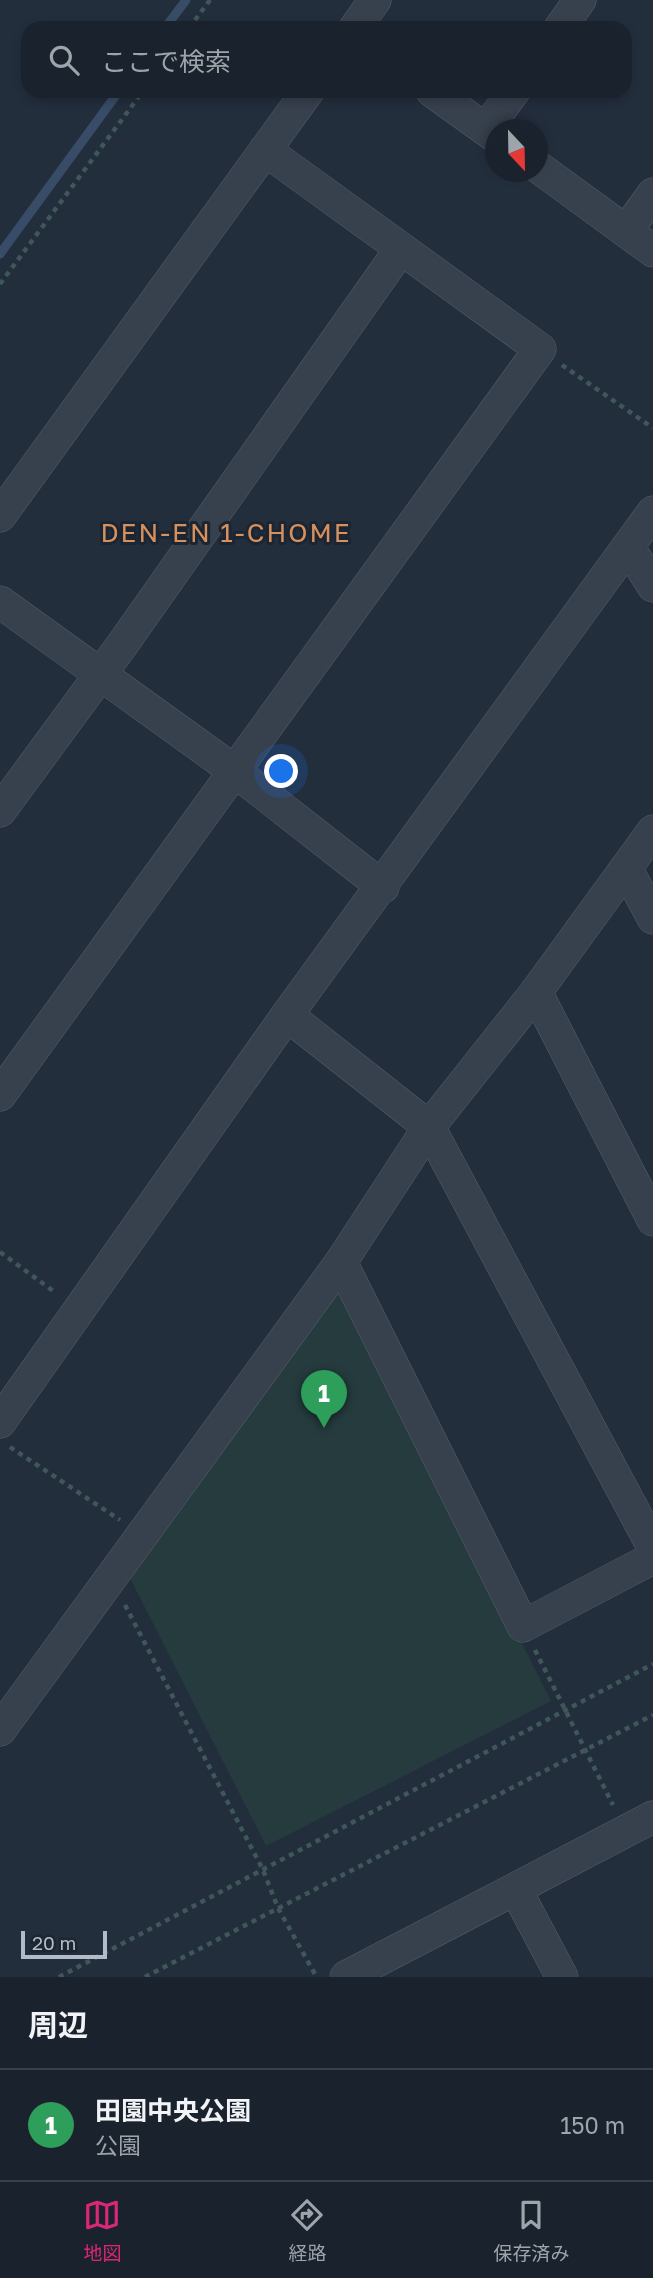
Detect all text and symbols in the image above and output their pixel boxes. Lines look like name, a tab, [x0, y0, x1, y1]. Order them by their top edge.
search box	[21, 21, 632, 98]
icon: search	[45, 41, 83, 79]
text: ここで検索	[101, 46, 231, 77]
north arrow	[485, 119, 548, 182]
district label: DEN-EN 1-CHOME	[100, 517, 352, 548]
your location	[264, 754, 298, 788]
pin: 1	[301, 1370, 347, 1428]
scale bar	[21, 1928, 107, 1960]
text: 20 m	[32, 1931, 76, 1954]
text: 周辺	[28, 2007, 88, 2043]
text: 田園中央公園	[95, 2095, 251, 2126]
text: 1	[45, 2111, 57, 2139]
text: 150 m	[560, 2111, 625, 2139]
text: 公園	[95, 2131, 141, 2159]
tab: 地図	[83, 2196, 122, 2265]
tab: 経路	[288, 2196, 327, 2265]
tab: 保存済み	[493, 2196, 570, 2265]

